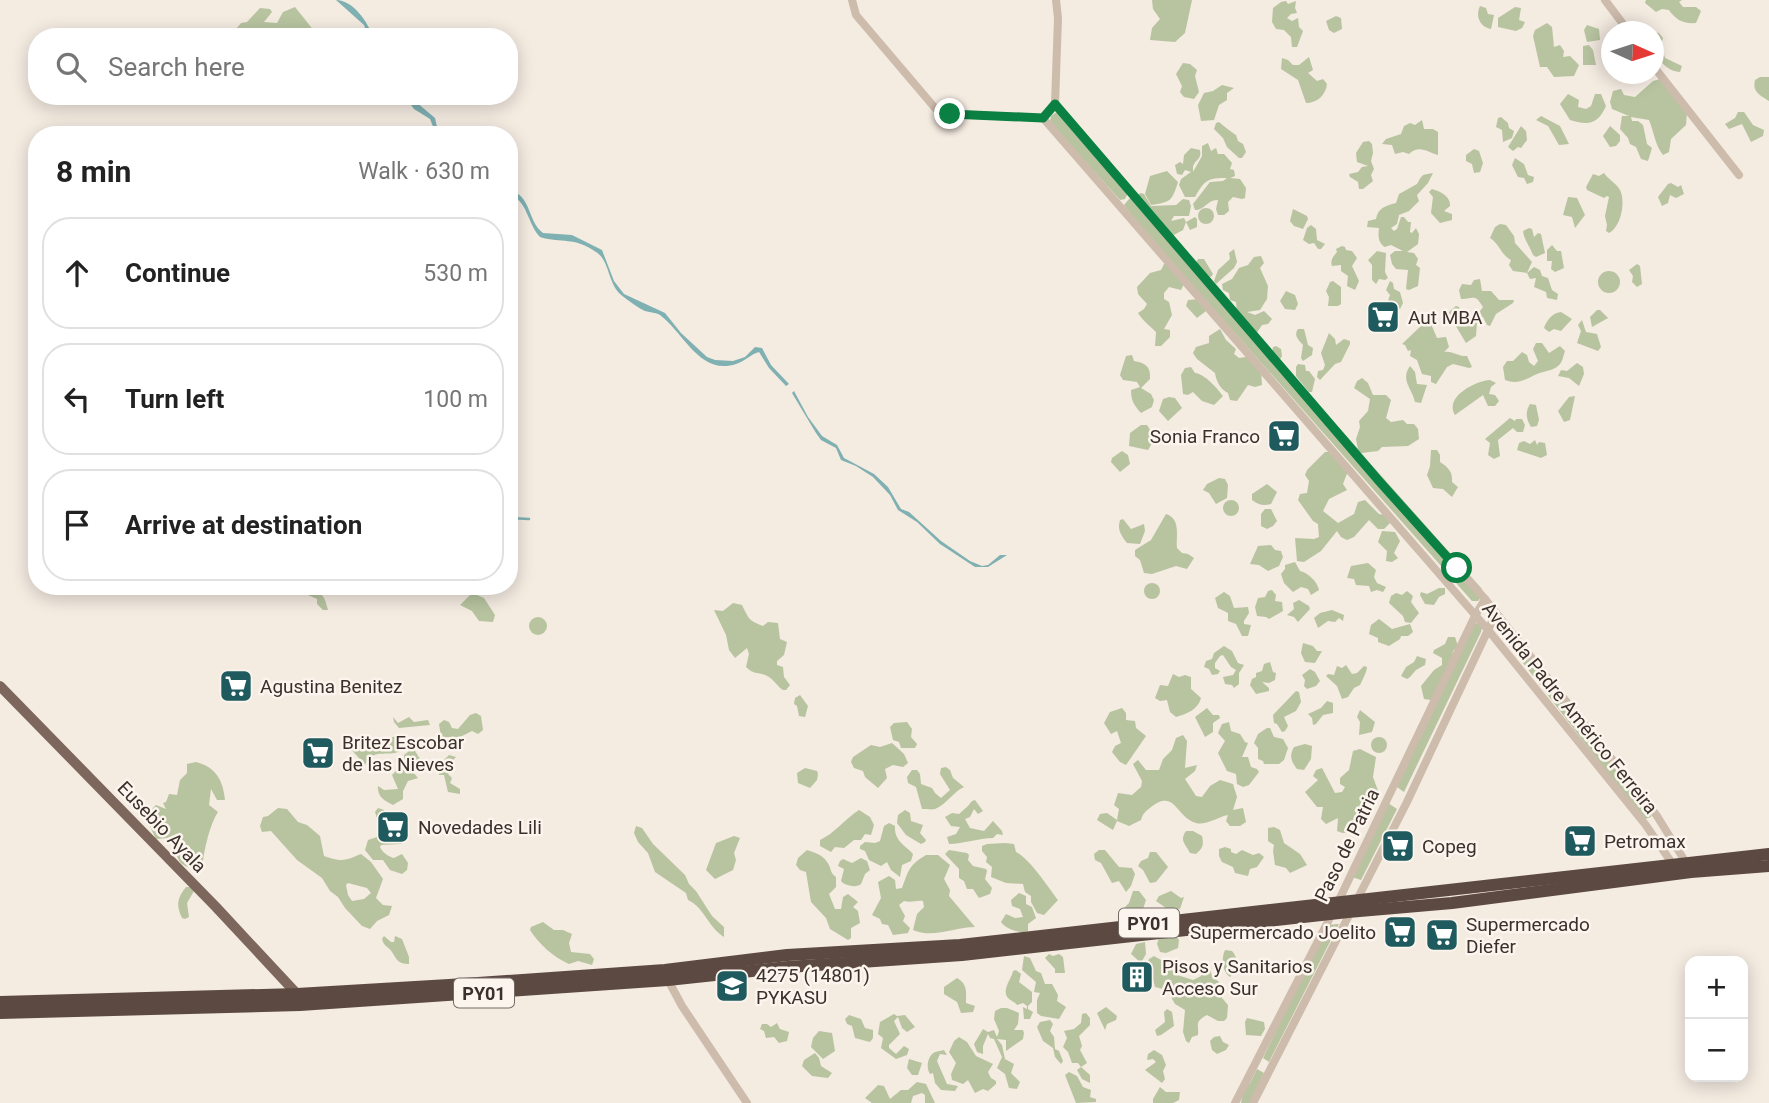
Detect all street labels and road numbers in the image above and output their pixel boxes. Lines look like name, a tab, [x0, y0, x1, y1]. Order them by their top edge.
street label: Avenida Padre Américo Ferreira	[1477, 597, 1663, 819]
street label: Eusebio Ayala	[113, 777, 211, 877]
street label: Paso de Patria	[1310, 785, 1384, 905]
road number: PY01	[1119, 908, 1179, 938]
road number: PY01	[454, 978, 514, 1008]

